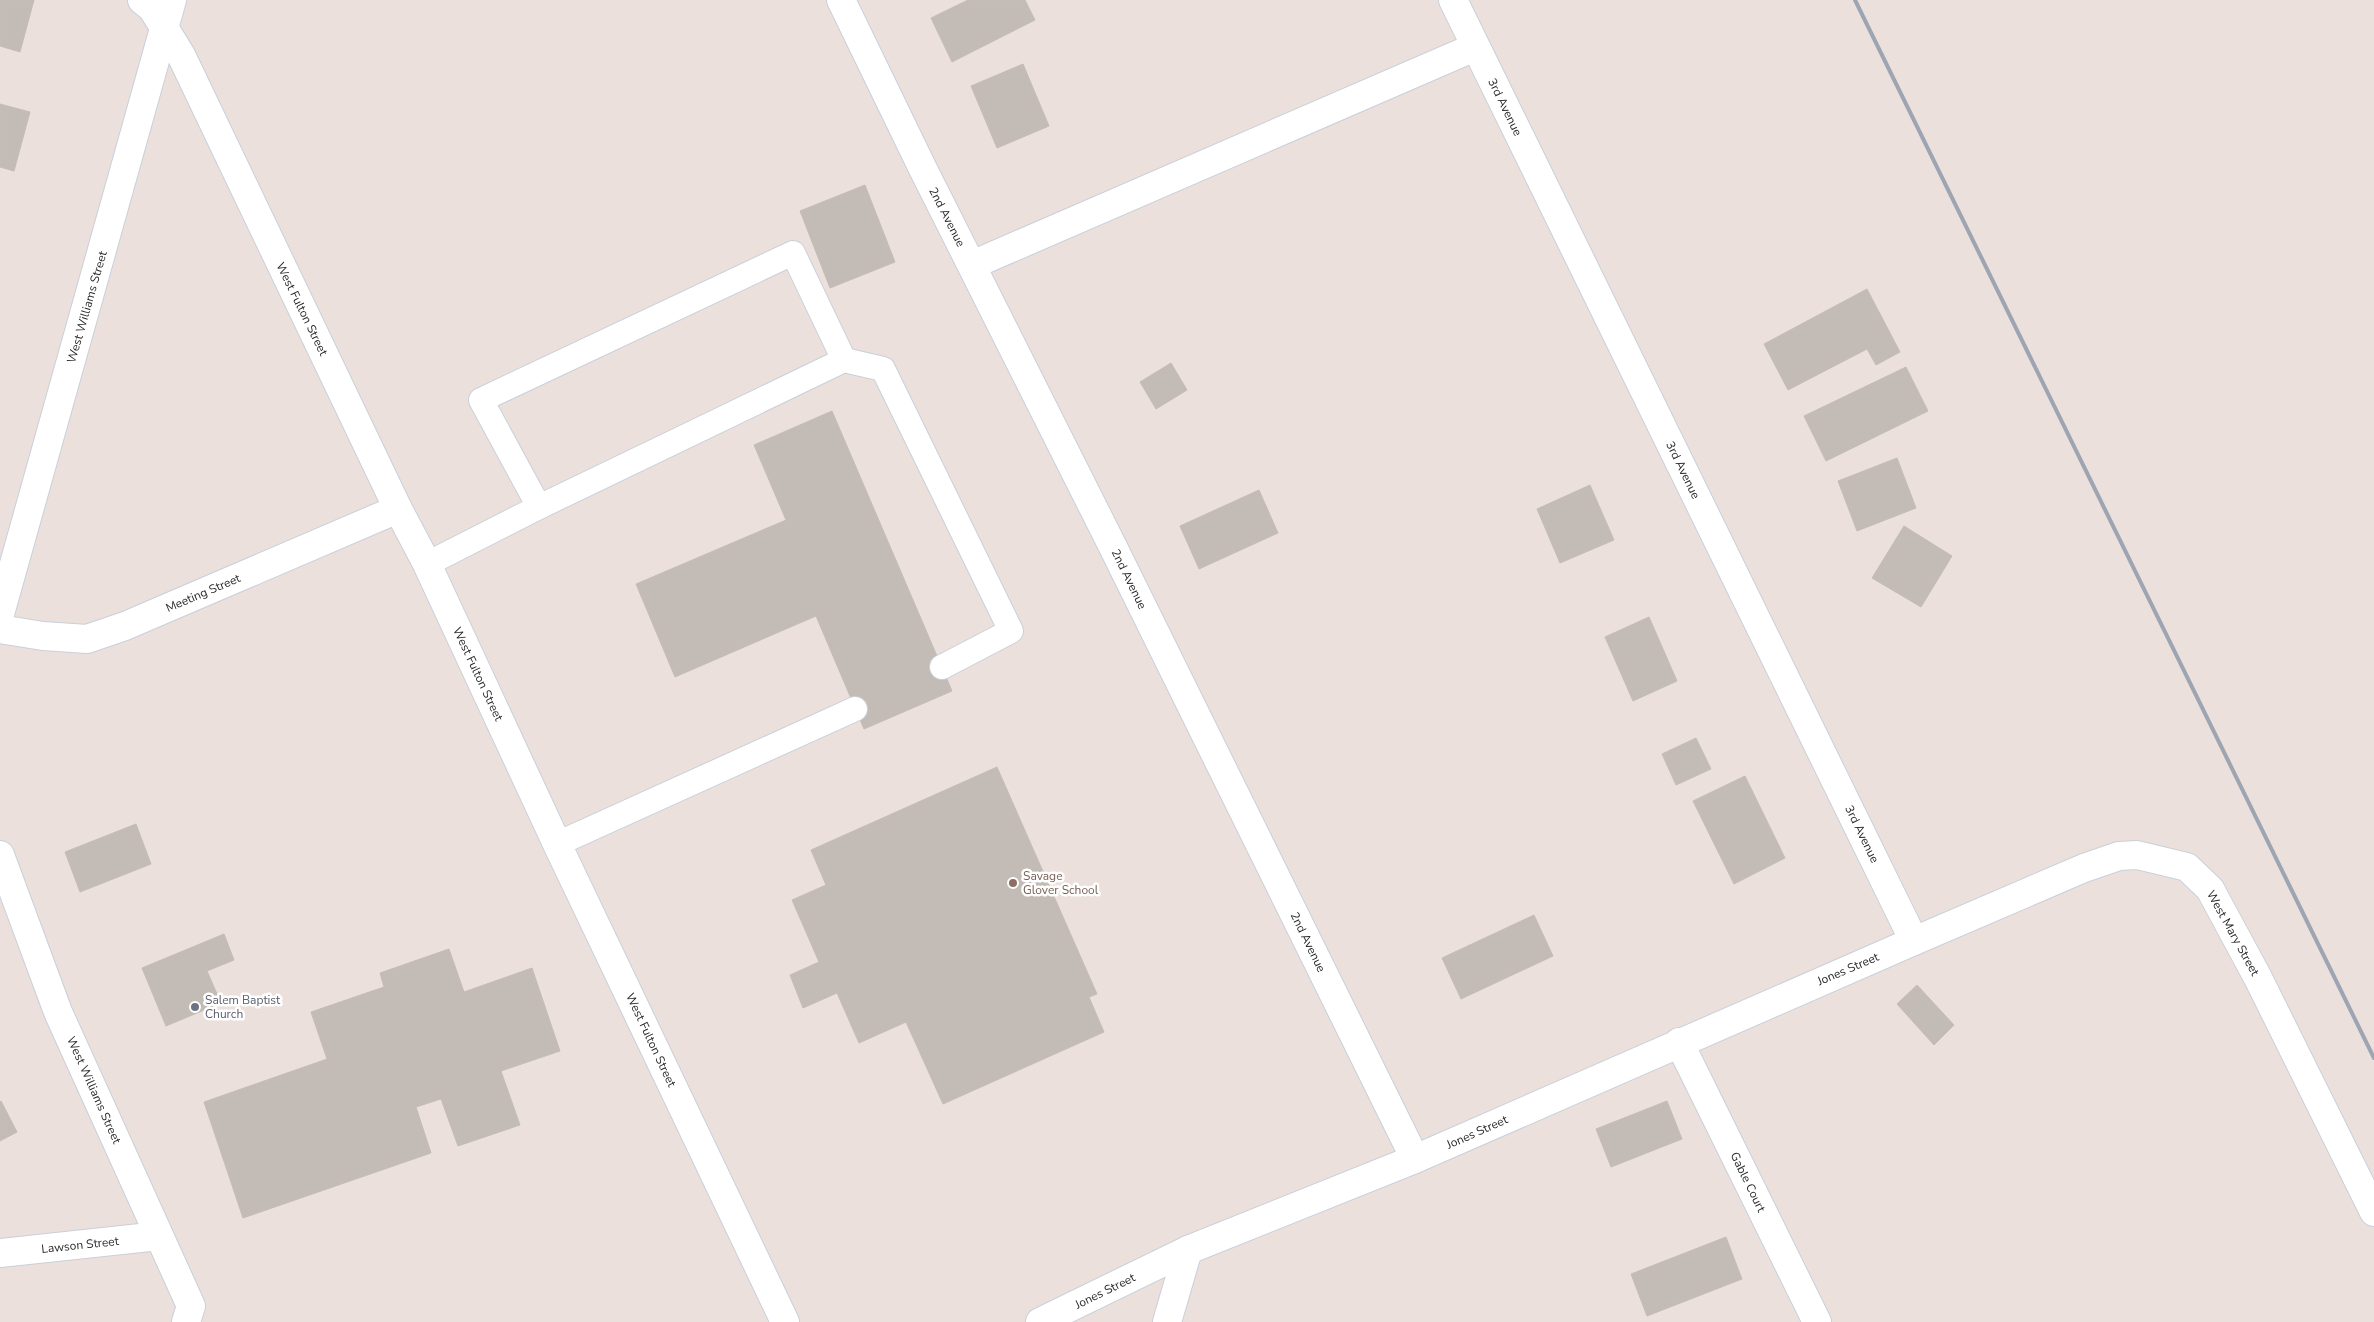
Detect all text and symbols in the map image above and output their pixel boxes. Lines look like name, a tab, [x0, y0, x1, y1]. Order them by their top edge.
street label: 3rd Avenue	[1484, 75, 1526, 139]
street label: 2nd Avenue	[925, 184, 969, 250]
street label: West Williams Street	[63, 248, 111, 365]
street label: West Fulton Street	[272, 260, 332, 359]
street label: 3rd Avenue	[1662, 438, 1704, 502]
street label: 2nd Avenue	[1108, 546, 1150, 612]
street label: Meeting Street	[163, 570, 244, 616]
street label: West Fulton Street	[449, 624, 507, 724]
street label: 3rd Avenue	[1841, 802, 1883, 866]
place label: Savage Glover School	[1023, 868, 1099, 898]
marker: Savage Glover School	[1007, 877, 1019, 889]
street label: West Mary Street	[2203, 888, 2263, 979]
street label: 2nd Avenue	[1287, 909, 1329, 975]
street label: Jones Street	[1814, 949, 1882, 990]
street label: West Fulton Street	[622, 990, 680, 1090]
place label: Salem Baptist Church	[205, 992, 281, 1022]
marker: Salem Baptist Church	[189, 1001, 201, 1013]
street label: West Williams Street	[63, 1034, 125, 1147]
street label: Jones Street	[1443, 1111, 1511, 1153]
street label: Gable Court	[1727, 1149, 1770, 1215]
street label: Lawson Street	[40, 1233, 120, 1257]
street label: Jones Street	[1071, 1269, 1139, 1313]

